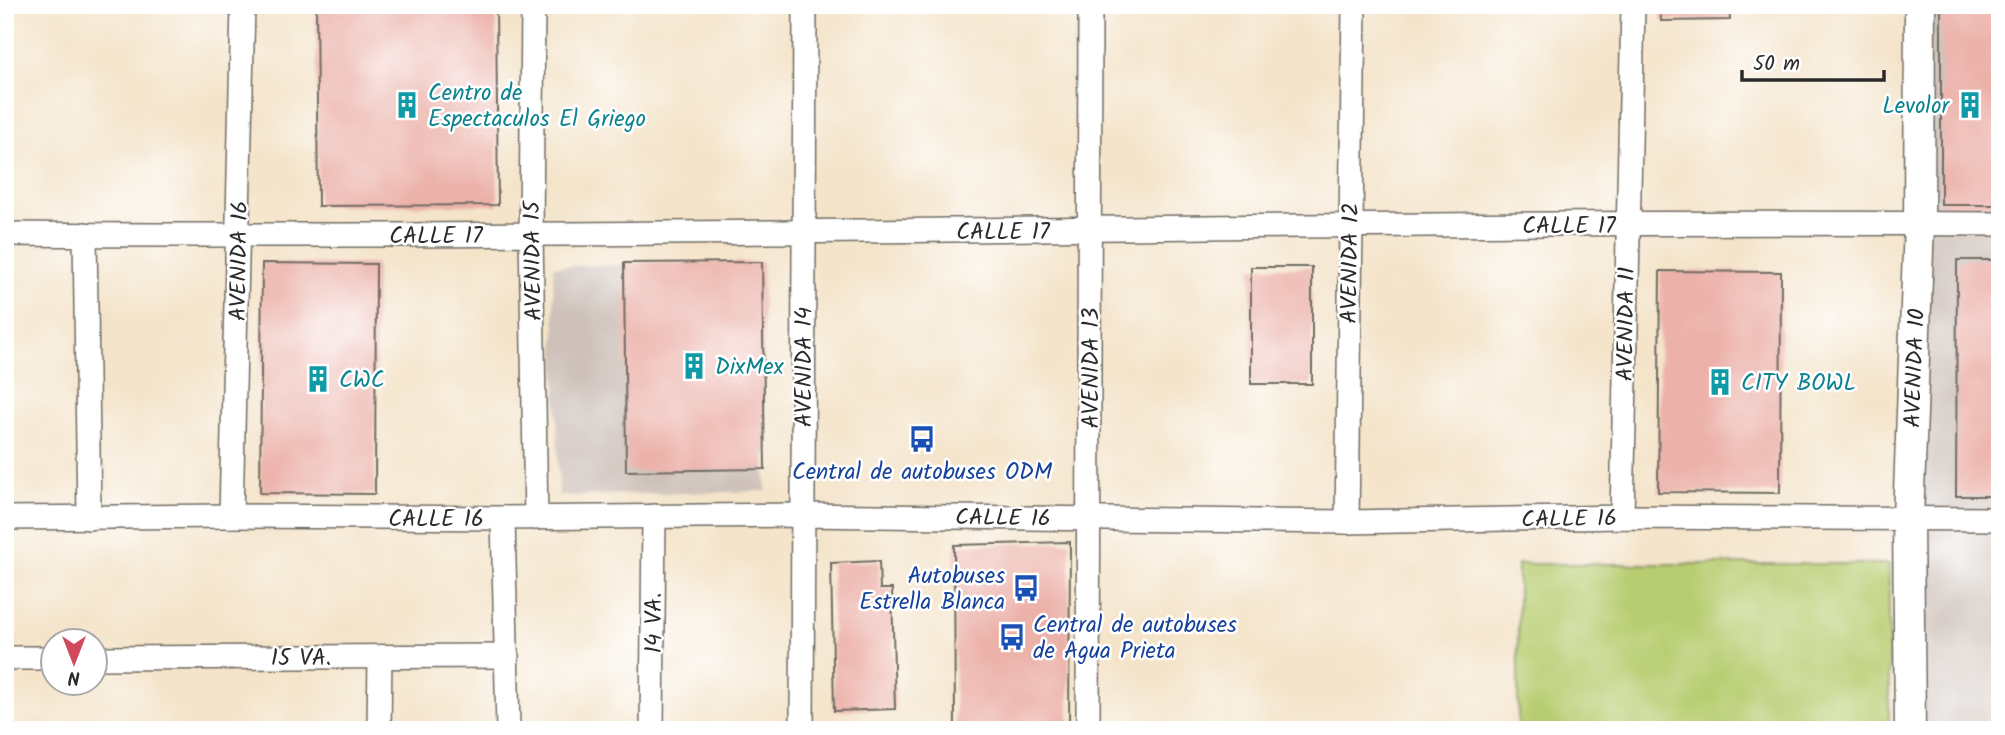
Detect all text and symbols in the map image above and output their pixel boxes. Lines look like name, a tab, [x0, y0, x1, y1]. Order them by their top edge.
scale bar	[1742, 38, 1884, 82]
text: 50 m	[1753, 48, 1800, 81]
place label: Centro de Espectaculos El Griego	[428, 76, 646, 138]
place label: Levolor	[1882, 89, 1950, 125]
building icon: Centro de Espectaculos El Griego	[392, 90, 422, 120]
building icon: Levolor	[1955, 90, 1985, 120]
street label: AVENIDA 15	[515, 199, 553, 321]
street label: AVENIDA 16	[221, 201, 259, 322]
street label: AVENIDA 12	[1332, 202, 1370, 324]
street label: CALLE 17	[1522, 209, 1617, 245]
street label: CALLE 17	[956, 215, 1051, 251]
street label: CALLE 17	[389, 219, 484, 255]
street label: AVENIDA 11	[1608, 266, 1646, 382]
street label: AVENIDA 14	[787, 307, 823, 427]
street label: AVENIDA 13	[1074, 308, 1110, 428]
street label: AVENIDA 10	[1895, 308, 1936, 428]
place label: DixMex	[715, 350, 785, 386]
building icon: DixMex	[679, 351, 709, 381]
place label: CWC	[339, 363, 385, 399]
building icon: CWC	[303, 364, 333, 394]
place label: CITY BOWL	[1741, 366, 1856, 402]
building icon: CITY BOWL	[1705, 367, 1735, 397]
bus stop icon: Central de autobuses ODM	[907, 424, 937, 454]
place label: Central de autobuses ODM	[792, 455, 1053, 491]
street label: CALLE 16	[955, 500, 1051, 538]
street label: CALLE 16	[1521, 501, 1617, 539]
street label: CALLE 16	[388, 502, 484, 538]
place label: Autobuses Estrella Blanca	[859, 559, 1005, 621]
bus stop icon: Autobuses Estrella Blanca	[1011, 573, 1041, 603]
street label: 14 VA.	[637, 593, 673, 653]
place label: Central de autobuses de Agua Prieta	[1033, 608, 1237, 670]
bus stop icon: Central de autobuses de Agua Prieta	[997, 622, 1027, 652]
north arrow	[38, 626, 108, 696]
street label: 15 VA.	[271, 641, 331, 677]
text: N	[68, 662, 80, 692]

